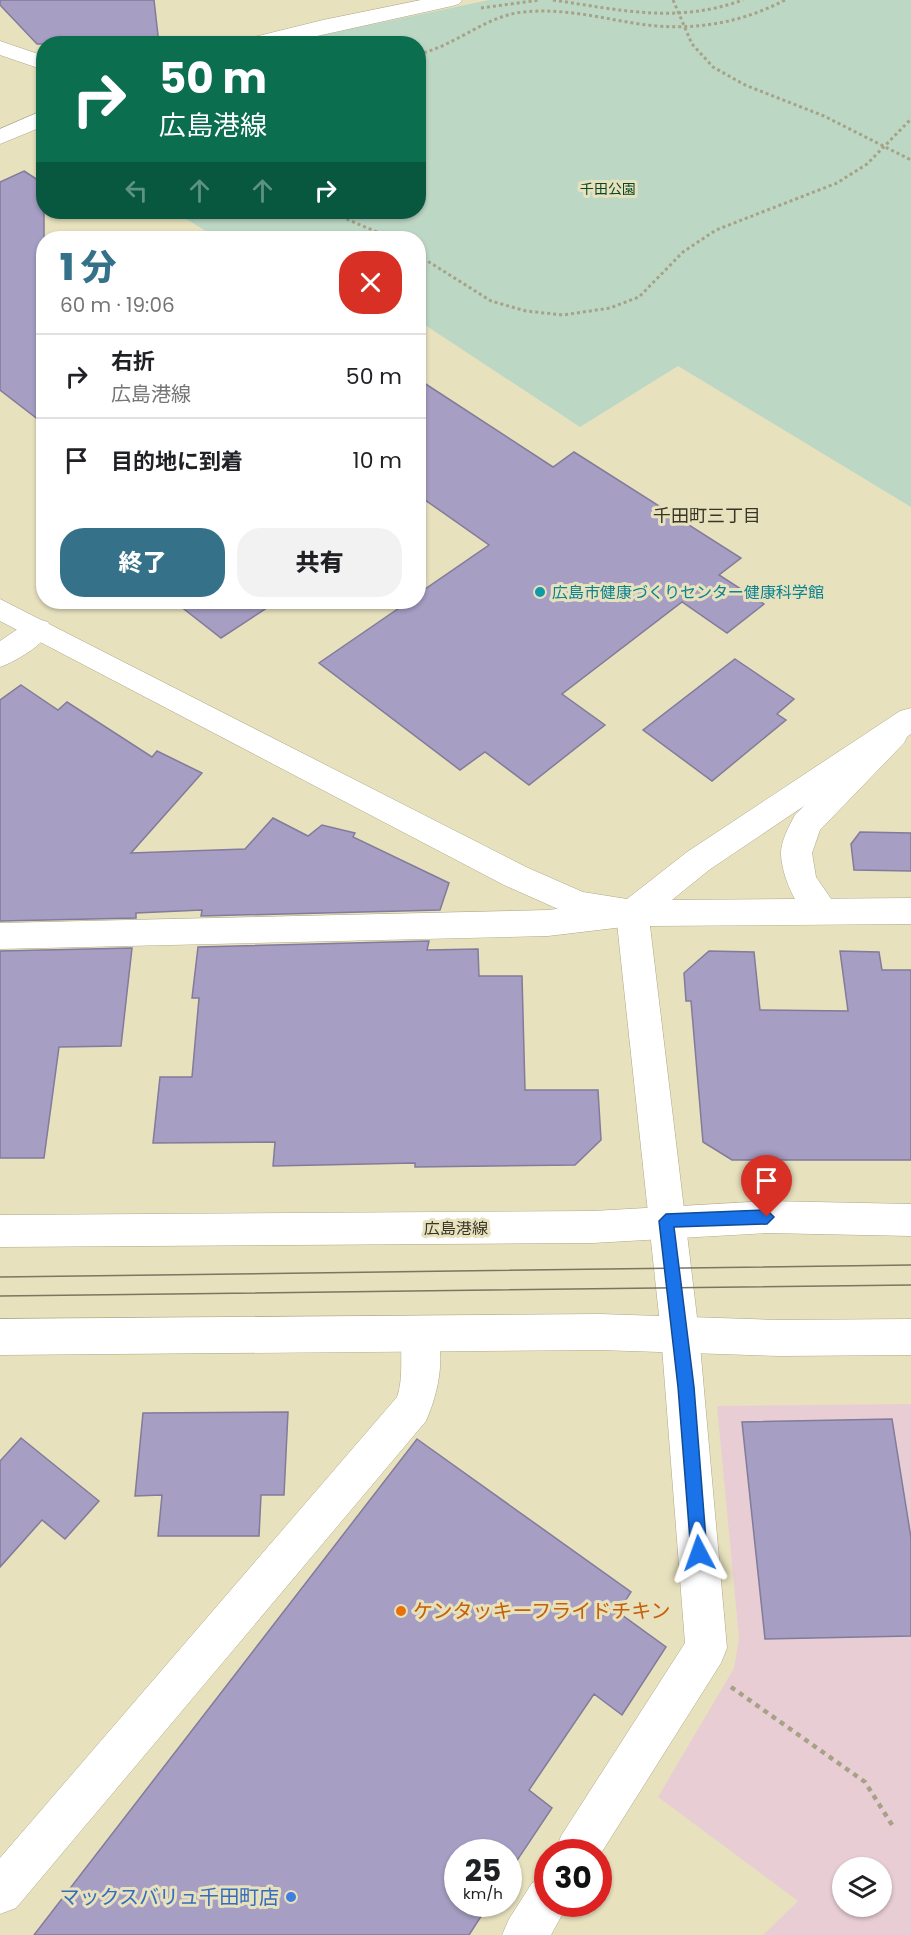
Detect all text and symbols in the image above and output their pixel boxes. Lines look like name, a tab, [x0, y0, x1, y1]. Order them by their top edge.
text: 50 m	[159, 49, 267, 108]
icon: right	[60, 60, 138, 138]
text: 広島港線	[159, 107, 267, 144]
icon: left	[120, 174, 153, 207]
icon: ahead	[183, 174, 216, 207]
icon: ahead	[246, 174, 279, 207]
icon: right	[309, 174, 342, 207]
park label: 千田公園	[580, 179, 636, 199]
text: 1 分	[60, 242, 117, 293]
button: close	[339, 251, 402, 314]
text: 60 m · 19:06	[60, 291, 175, 319]
text: 右折	[111, 346, 155, 377]
icon: right	[60, 360, 93, 393]
text: 50 m	[346, 361, 402, 392]
text: 広島港線	[111, 380, 191, 408]
icon: arrive	[60, 444, 93, 477]
text: 10 m	[353, 445, 402, 476]
text: 目的地に到着	[111, 446, 243, 477]
district label: 千田町三丁目	[653, 503, 761, 528]
button: 終了	[60, 528, 225, 597]
button: 共有	[237, 528, 402, 597]
place label: 広島市健康づくりセンター健康科学館	[552, 581, 824, 604]
marker: 広島市健康づくりセンター健康科学館	[533, 585, 547, 599]
pin	[741, 1155, 792, 1217]
icon: arrive	[750, 1164, 783, 1197]
street label: 広島港線	[424, 1217, 488, 1240]
position arrow	[667, 1521, 731, 1585]
place label: ケンタッキーフライドチキン	[413, 1597, 671, 1625]
marker: ケンタッキーフライドチキン	[394, 1604, 408, 1618]
speed limit sign: 30	[534, 1839, 612, 1917]
text: 25	[465, 1849, 501, 1892]
map controls	[832, 1857, 892, 1917]
button: layers	[832, 1857, 892, 1917]
place label: マックスバリュ千田町店	[60, 1883, 279, 1911]
text: km/h	[463, 1883, 503, 1904]
marker: マックスバリュ千田町店	[284, 1890, 298, 1904]

